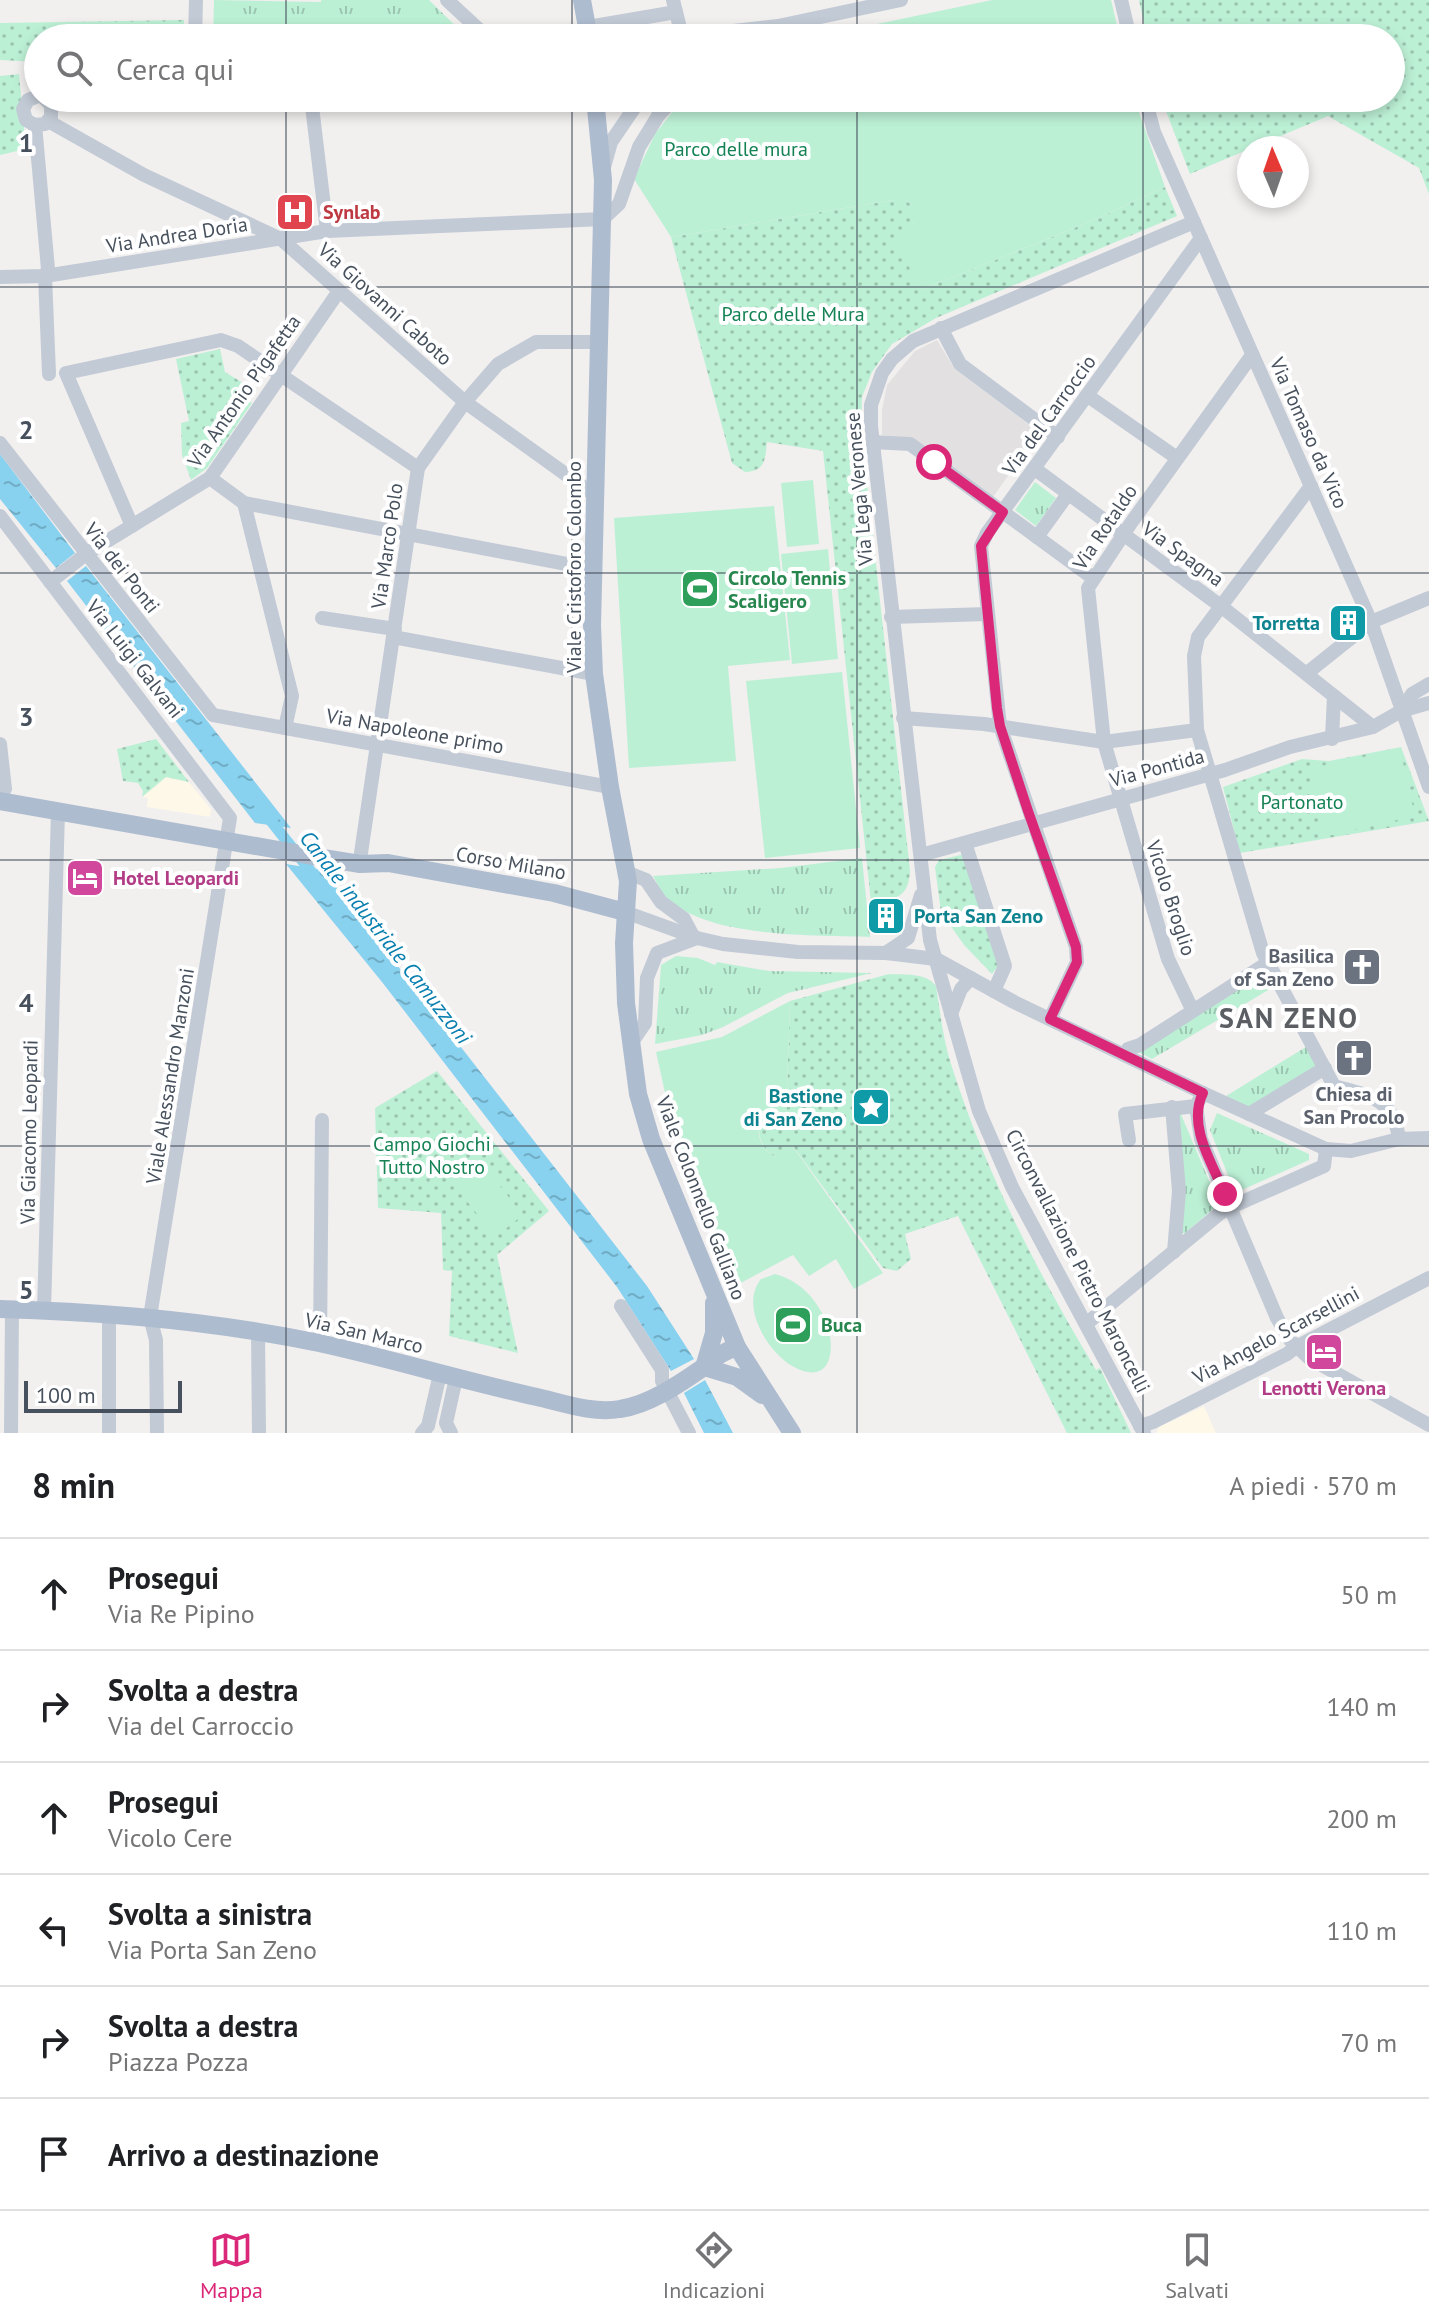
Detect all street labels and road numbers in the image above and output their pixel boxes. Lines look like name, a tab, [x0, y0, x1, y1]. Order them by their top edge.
street label: Via Andrea Doria	[103, 211, 250, 259]
street label: Via Giovanni Caboto	[312, 236, 458, 371]
street label: Via Antonio Pigafetta	[181, 310, 306, 473]
street label: Via del Carroccio	[996, 349, 1102, 481]
street label: Via Tomaso da Vico	[1264, 352, 1354, 513]
street label: Via Lega Veronese	[839, 411, 879, 568]
street label: Viale Cristoforo Colombo	[561, 461, 587, 674]
street label: Via Rotaldo	[1066, 479, 1143, 576]
street label: Via Marco Polo	[365, 481, 409, 612]
street label: Via Spagna	[1136, 515, 1229, 592]
street label: Via dei Ponti	[78, 517, 165, 619]
street label: Via Luigi Galvani	[80, 594, 189, 723]
street label: Via Napoleone primo	[323, 702, 506, 759]
street label: Via Pontida	[1106, 743, 1207, 793]
street label: Vicolo Broglio	[1140, 836, 1202, 959]
street label: Corso Milano	[454, 841, 568, 885]
street label: Viale Alessandro Manzoni	[140, 966, 200, 1187]
street label: Via Giacomo Leopardi	[14, 1040, 44, 1225]
street label: Viale Colonnello Galliano	[650, 1091, 752, 1304]
street label: Circonvallazione Pietro Maroncelli	[1000, 1125, 1156, 1397]
street label: Via Angelo Scarsellini	[1187, 1280, 1364, 1390]
street label: Via San Marco	[301, 1307, 426, 1359]

